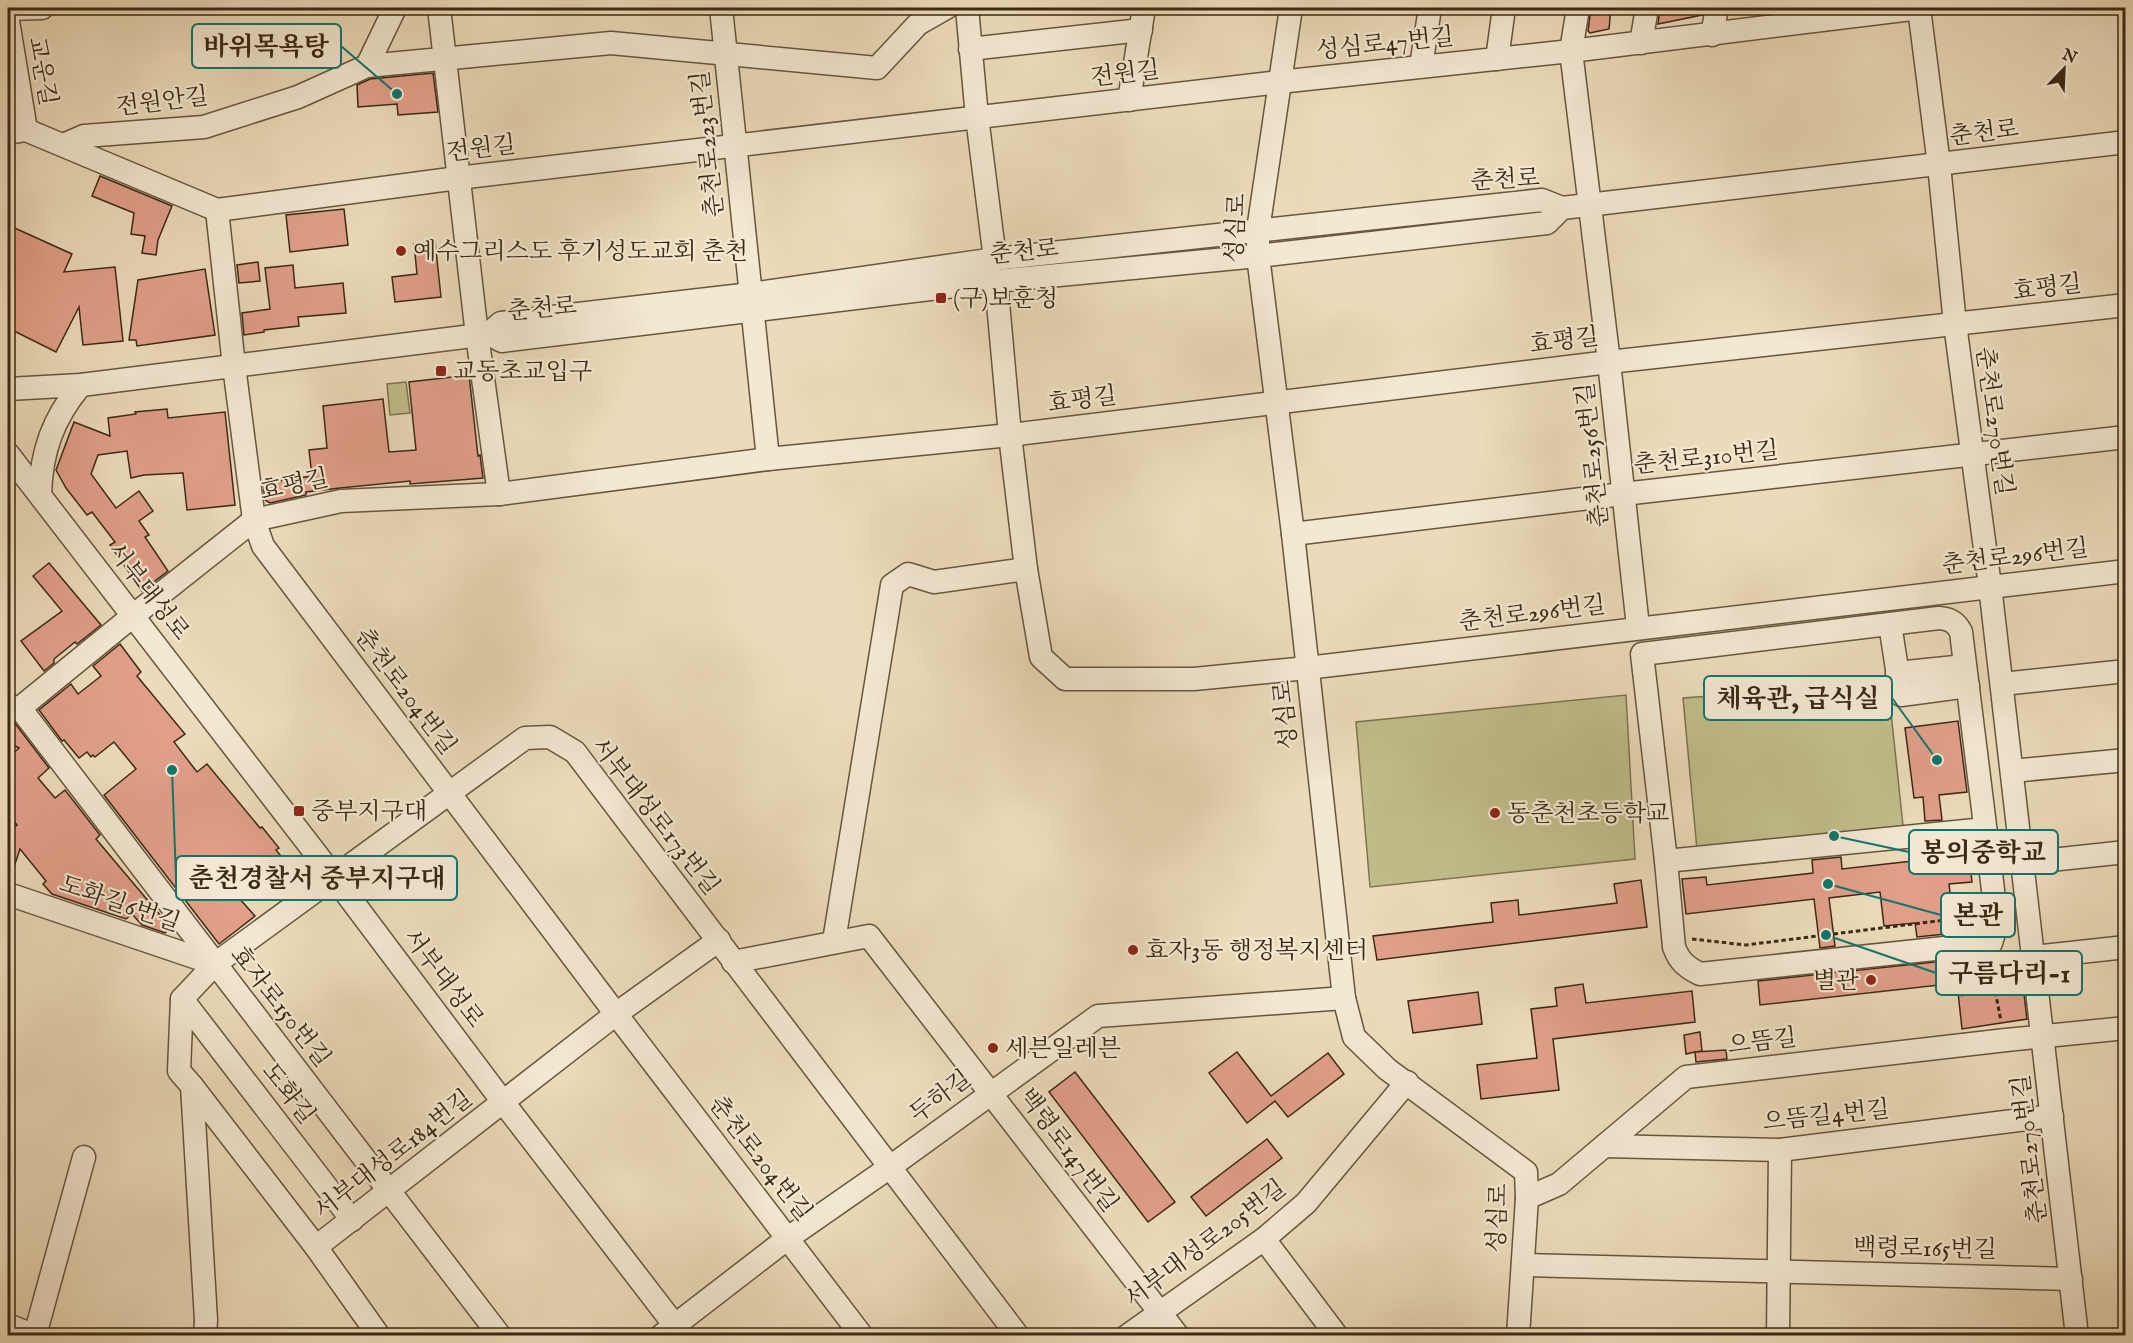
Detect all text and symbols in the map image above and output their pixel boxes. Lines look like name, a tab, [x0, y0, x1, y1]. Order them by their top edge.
street label: 성심로47번길	[1315, 22, 1455, 67]
callout: 바위목욕탕	[192, 24, 341, 68]
text: 바위목욕탕	[203, 31, 330, 64]
street label: 교운길	[20, 34, 63, 108]
north arrow	[2034, 39, 2094, 99]
text: N	[2058, 45, 2080, 69]
street label: 전원길	[1089, 55, 1162, 94]
street label: 춘천로223번길	[685, 69, 732, 219]
street label: 전원안길	[114, 81, 210, 124]
street label: 춘천로	[1948, 114, 2021, 153]
street label: 전원길	[445, 130, 518, 169]
street label: 춘천로	[1470, 163, 1541, 198]
street label: 성심로	[1219, 193, 1254, 264]
street label: 춘천로	[988, 233, 1060, 272]
place label: 예수그리스도 후기성도교회 춘천	[413, 237, 748, 268]
marker: 예수그리스도 후기성도교회 춘천	[394, 244, 408, 258]
street label: 효평길	[2011, 269, 2084, 308]
place label: (구)보훈청	[953, 284, 1058, 315]
street label: 춘천로	[506, 291, 578, 328]
marker: (구)보훈청	[934, 291, 948, 305]
street label: 효평길	[1528, 322, 1601, 361]
street label: 춘천로270번길	[1968, 345, 2019, 498]
place label: 교동초교입구	[453, 357, 592, 388]
marker: 교동초교입구	[434, 364, 448, 378]
street label: 효평길	[1046, 381, 1119, 420]
street label: 춘천로256번길	[1570, 381, 1617, 529]
street label: 춘천로310번길	[1632, 435, 1780, 482]
street label: 효평길	[257, 463, 332, 508]
street label: 춘천로296번길	[1940, 533, 2090, 582]
street label: 서부대성로	[100, 537, 196, 647]
street label: 춘천로296번길	[1457, 590, 1607, 639]
street label: 춘천로204번길	[347, 622, 463, 761]
callout: 체육관, 급식실	[1704, 676, 1892, 720]
street label: 성심로	[1267, 679, 1306, 751]
text: 체육관, 급식실	[1716, 683, 1880, 716]
street label: 서부대성로173번길	[584, 732, 726, 902]
place label: 중부지구대	[311, 797, 427, 828]
place label: 동춘천초등학교	[1507, 799, 1669, 830]
marker: 중부지구대	[292, 804, 306, 818]
marker: 동춘천초등학교	[1488, 806, 1502, 820]
callout: 봉의중학교	[1909, 830, 2058, 874]
text: 봉의중학교	[1920, 837, 2046, 870]
callout: 춘천경찰서 중부지구대	[176, 856, 457, 900]
text: 춘천경찰서 중부지구대	[189, 863, 445, 896]
street label: 도화길6번길	[55, 869, 184, 940]
callout: 본관	[1941, 893, 2015, 937]
text: 본관	[1953, 900, 2004, 933]
street label: 서부대성로	[396, 923, 490, 1035]
place label: 효자3동 행정복지센터	[1145, 936, 1368, 967]
street label: 효자로150번길	[223, 940, 337, 1074]
marker: 효자3동 행정복지센터	[1126, 943, 1140, 957]
callout: 구름다리-1	[1936, 951, 2082, 995]
text: 구름다리-1	[1948, 958, 2070, 991]
place label: 별관	[1813, 966, 1859, 997]
marker: 별관	[1864, 973, 1878, 987]
street label: 으뜸길	[1726, 1023, 1799, 1062]
place label: 세븐일레븐	[1005, 1034, 1121, 1065]
marker: 세븐일레븐	[986, 1041, 1000, 1055]
street label: 도화길	[254, 1057, 321, 1131]
street label: 두하길	[904, 1064, 978, 1131]
street label: 춘천로270번길	[2006, 1073, 2055, 1225]
street label: 백령로147번길	[1011, 1083, 1124, 1219]
street label: 서부대성로184번길	[309, 1084, 479, 1227]
street label: 춘천로204번길	[701, 1090, 818, 1228]
street label: 으뜸길4번길	[1761, 1094, 1891, 1139]
street label: 서부대성로205번길	[1119, 1173, 1293, 1315]
street label: 성심로	[1482, 1183, 1515, 1253]
street label: 백령로165번길	[1853, 1233, 1997, 1266]

